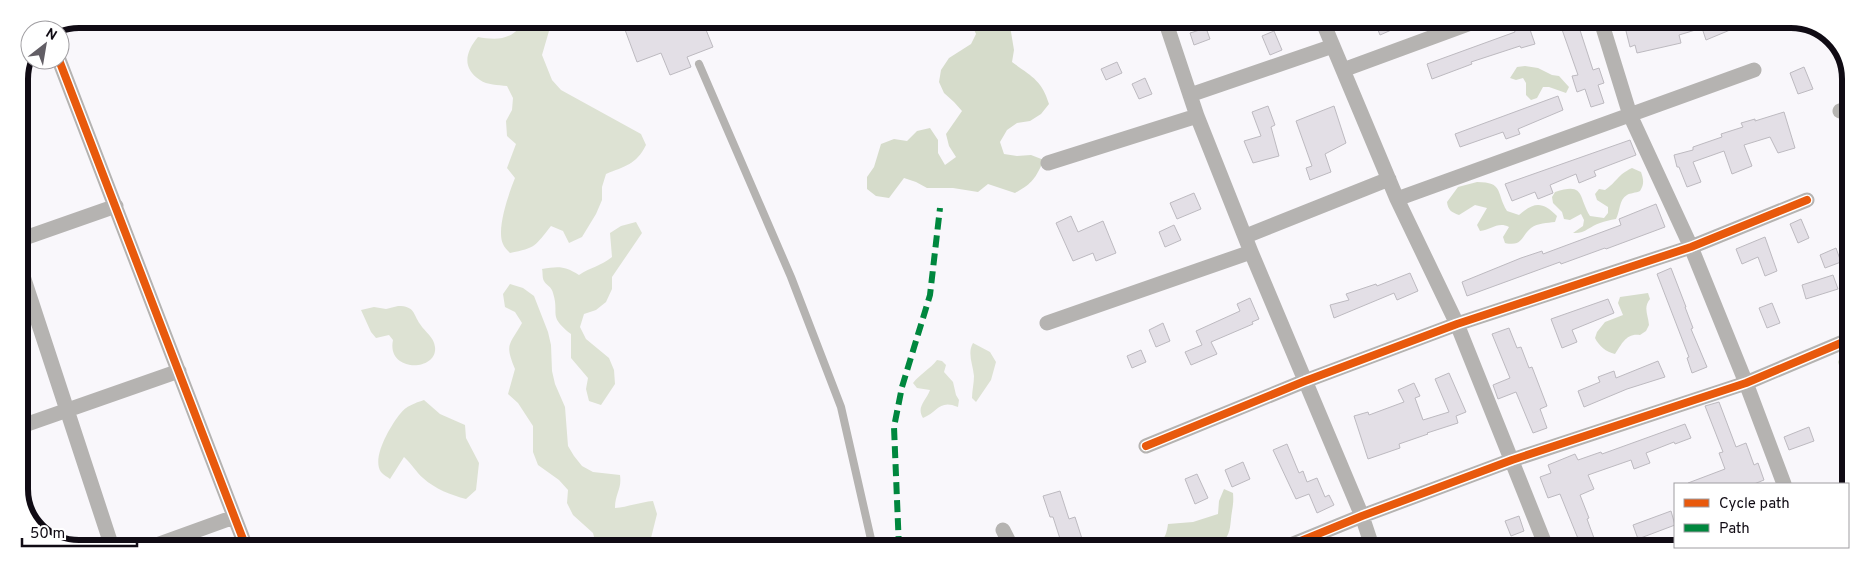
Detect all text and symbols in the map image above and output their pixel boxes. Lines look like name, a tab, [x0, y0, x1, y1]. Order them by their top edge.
north arrow	[20, 20, 70, 70]
text: N	[42, 25, 60, 45]
legend	[1674, 483, 1849, 548]
text: Cycle path	[1719, 495, 1790, 514]
scale bar	[22, 516, 138, 548]
text: Path	[1719, 520, 1750, 539]
text: 50 m	[30, 525, 65, 544]

